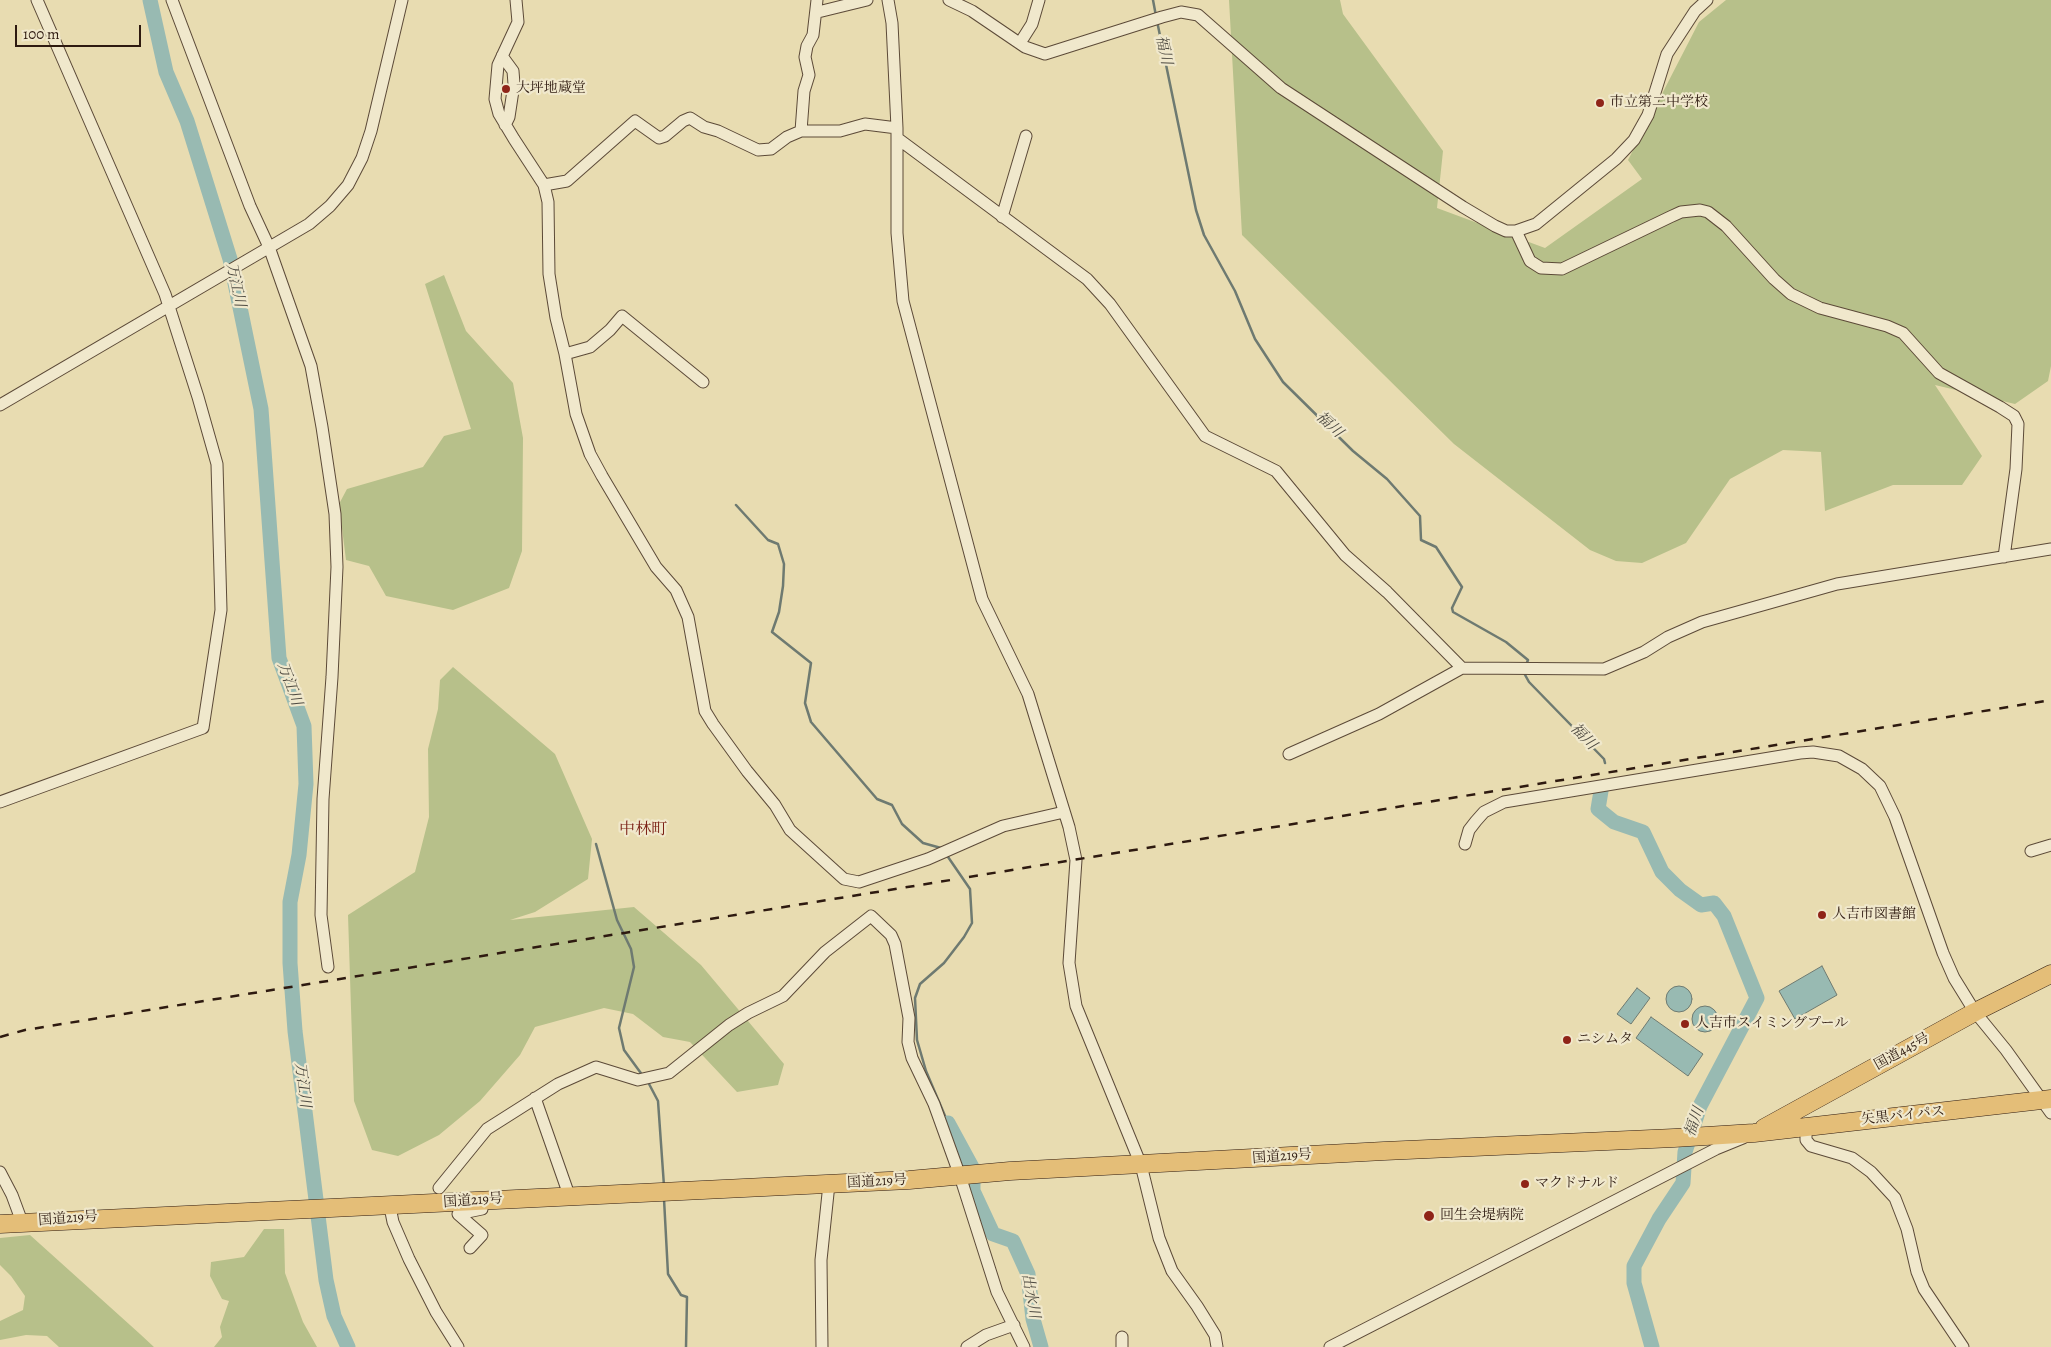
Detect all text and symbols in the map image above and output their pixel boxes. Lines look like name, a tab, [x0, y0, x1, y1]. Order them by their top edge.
scale bar	[18, 15, 144, 47]
text: 100 m	[23, 24, 60, 44]
water label: 福川	[1151, 33, 1175, 67]
place label: 大坪地蔵堂	[516, 81, 586, 97]
marker: 大坪地蔵堂	[500, 83, 512, 95]
place label: 市立第二中学校	[1610, 95, 1708, 111]
marker: 市立第二中学校	[1594, 97, 1606, 109]
water label: 万江川	[222, 261, 248, 309]
water label: 福川	[1312, 408, 1346, 442]
water label: 万江川	[273, 660, 305, 708]
water label: 福川	[1566, 720, 1600, 754]
district label: 中林町	[619, 820, 667, 840]
place label: 人吉市図書館	[1832, 907, 1916, 923]
marker: 人吉市図書館	[1816, 909, 1828, 921]
place label: 人吉市スイミングプール	[1695, 1016, 1849, 1032]
marker: 人吉市スイミングプール	[1679, 1018, 1691, 1030]
street label: 国道445号	[1871, 1030, 1933, 1074]
place label: ニシムタ	[1577, 1032, 1633, 1048]
marker: ニシムタ	[1561, 1034, 1573, 1046]
water label: 万江川	[290, 1062, 314, 1108]
street label: 矢黒バイパス	[1860, 1103, 1946, 1129]
water label: 福川	[1682, 1105, 1708, 1139]
street label: 国道219号	[1252, 1147, 1312, 1167]
street label: 国道219号	[847, 1172, 907, 1192]
place label: マクドナルド	[1535, 1176, 1619, 1192]
marker: マクドナルド	[1519, 1178, 1531, 1190]
street label: 国道219号	[443, 1191, 503, 1211]
place label: 回生会堤病院	[1440, 1208, 1524, 1224]
street label: 国道219号	[38, 1209, 98, 1229]
marker: 回生会堤病院	[1422, 1209, 1436, 1223]
water label: 出水川	[1017, 1272, 1043, 1320]

